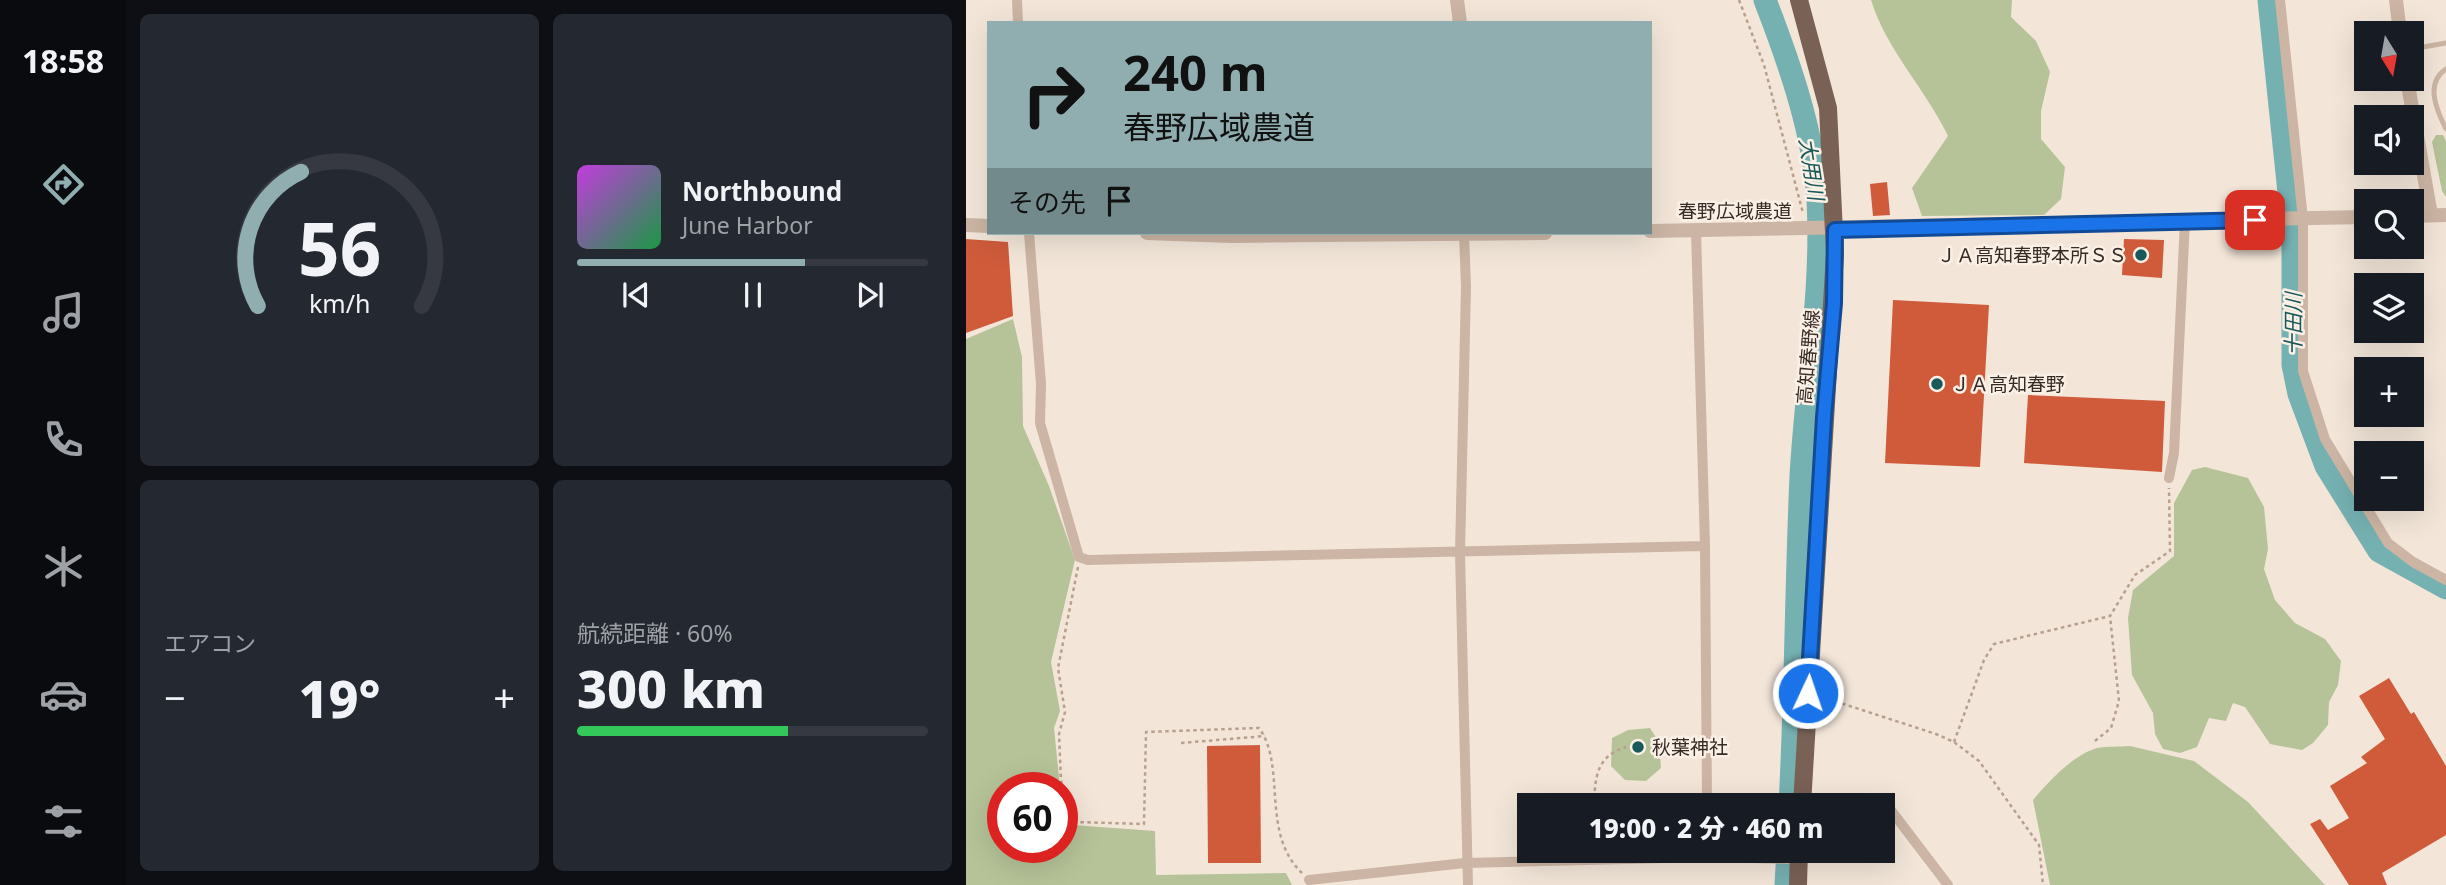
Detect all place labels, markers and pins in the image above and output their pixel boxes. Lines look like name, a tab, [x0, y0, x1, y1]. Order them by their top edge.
pin	[2225, 190, 2285, 250]
place label: ＪＡ高知春野本所ＳＳ	[1937, 242, 2127, 268]
marker: ＪＡ高知春野本所ＳＳ	[2133, 247, 2149, 263]
place label: ＪＡ高知春野	[1951, 371, 2065, 397]
marker: ＪＡ高知春野	[1929, 376, 1945, 392]
place label: 秋葉神社	[1652, 734, 1728, 760]
marker: 秋葉神社	[1630, 739, 1646, 755]

